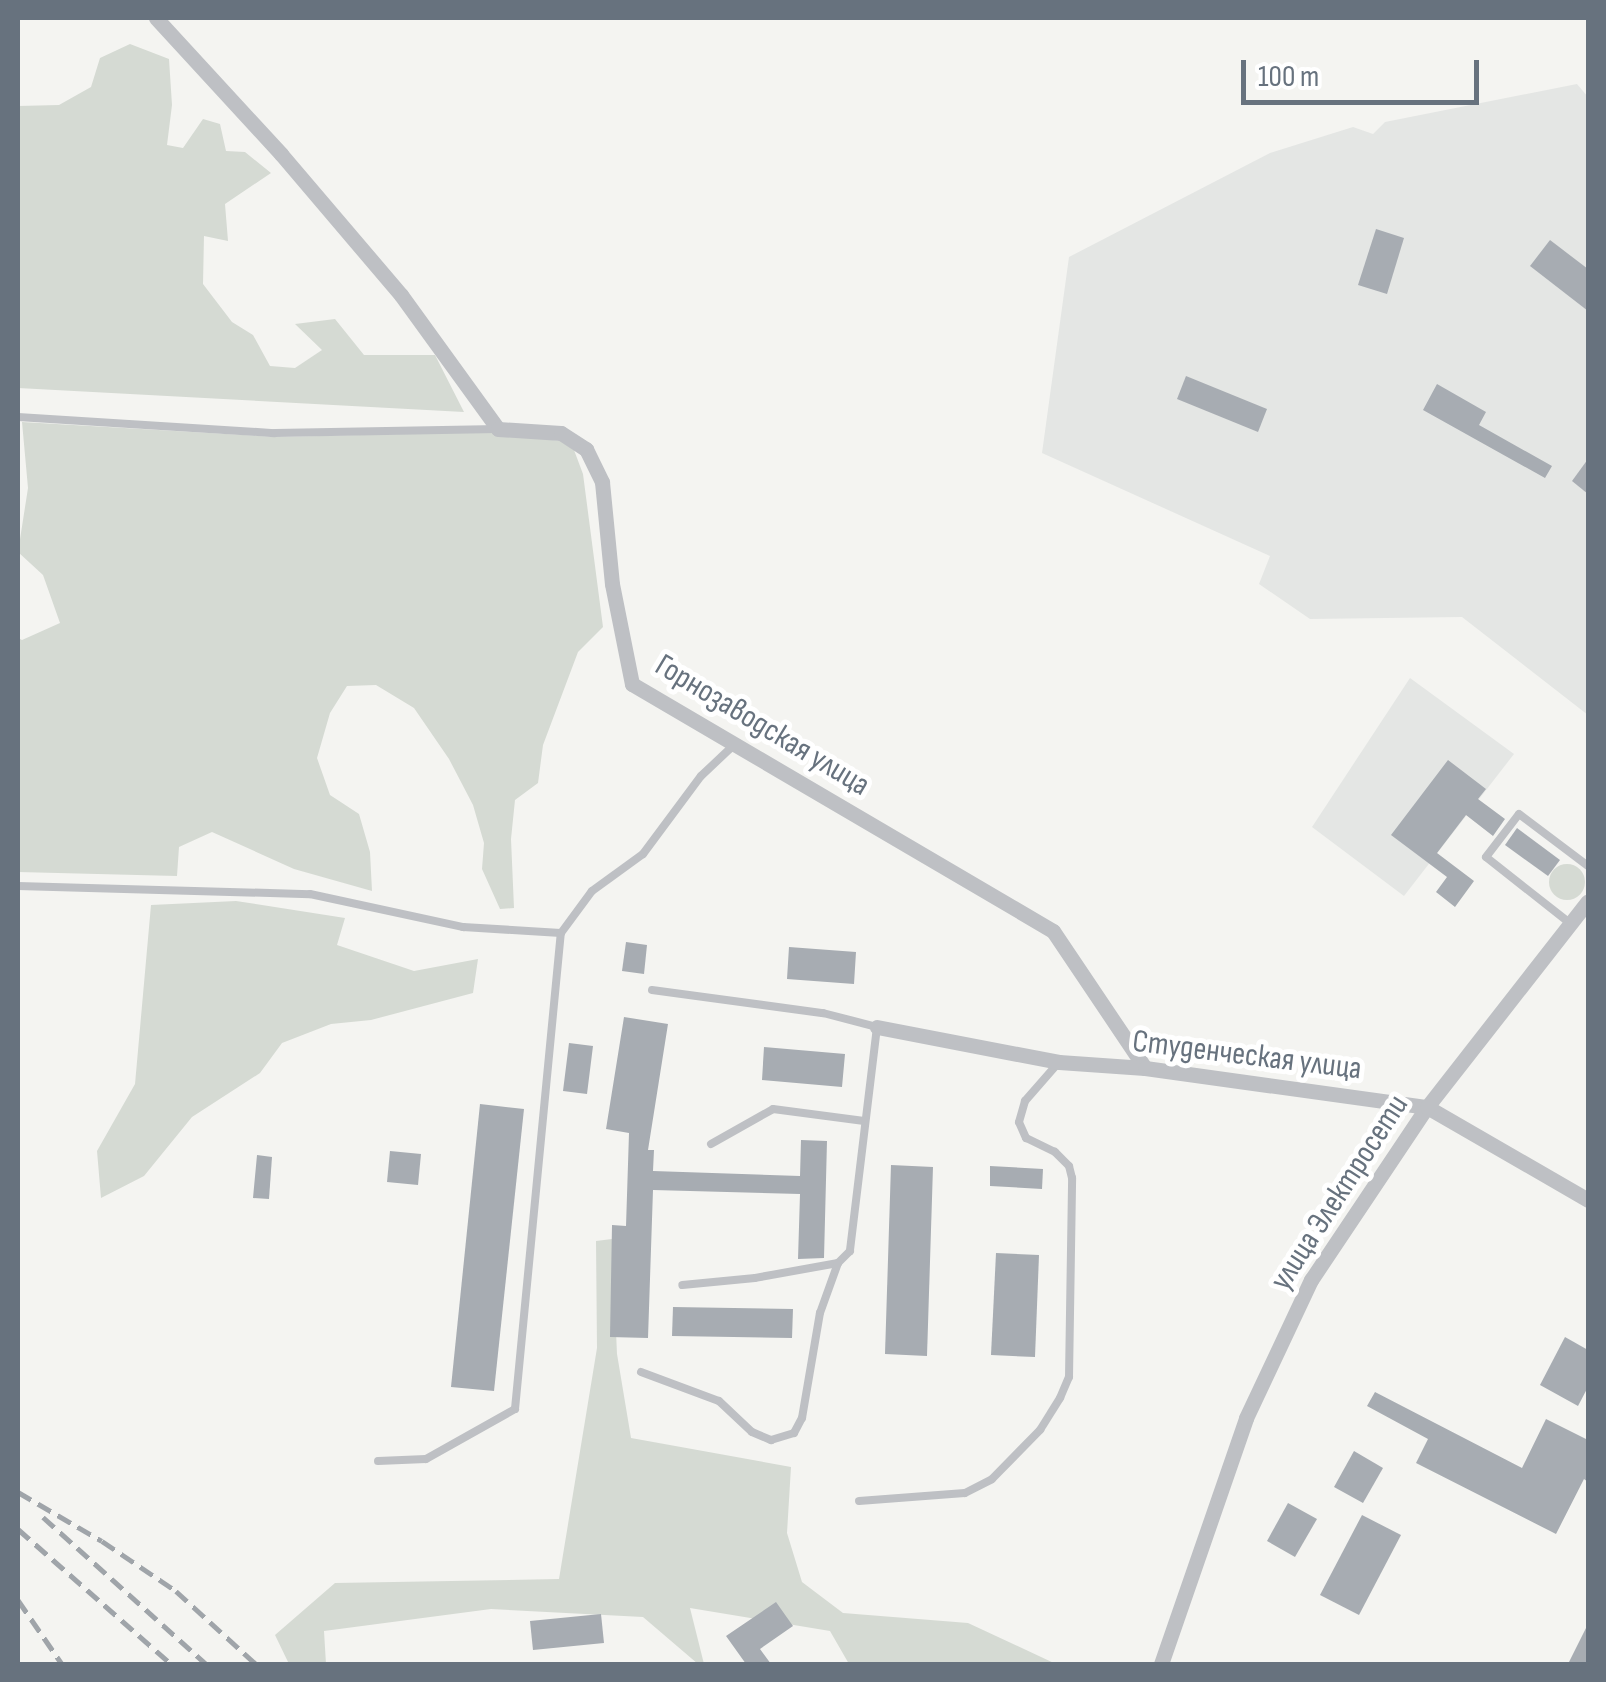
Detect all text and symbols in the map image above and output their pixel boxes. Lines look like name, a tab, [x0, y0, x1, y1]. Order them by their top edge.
scale bar	[1246, 40, 1484, 102]
text: 100 m	[1258, 59, 1319, 95]
street label: Горнозаводская улица	[648, 647, 876, 805]
street label: Студенческая улица	[1130, 1023, 1364, 1089]
street label: улица Электросети	[1263, 1088, 1417, 1298]

